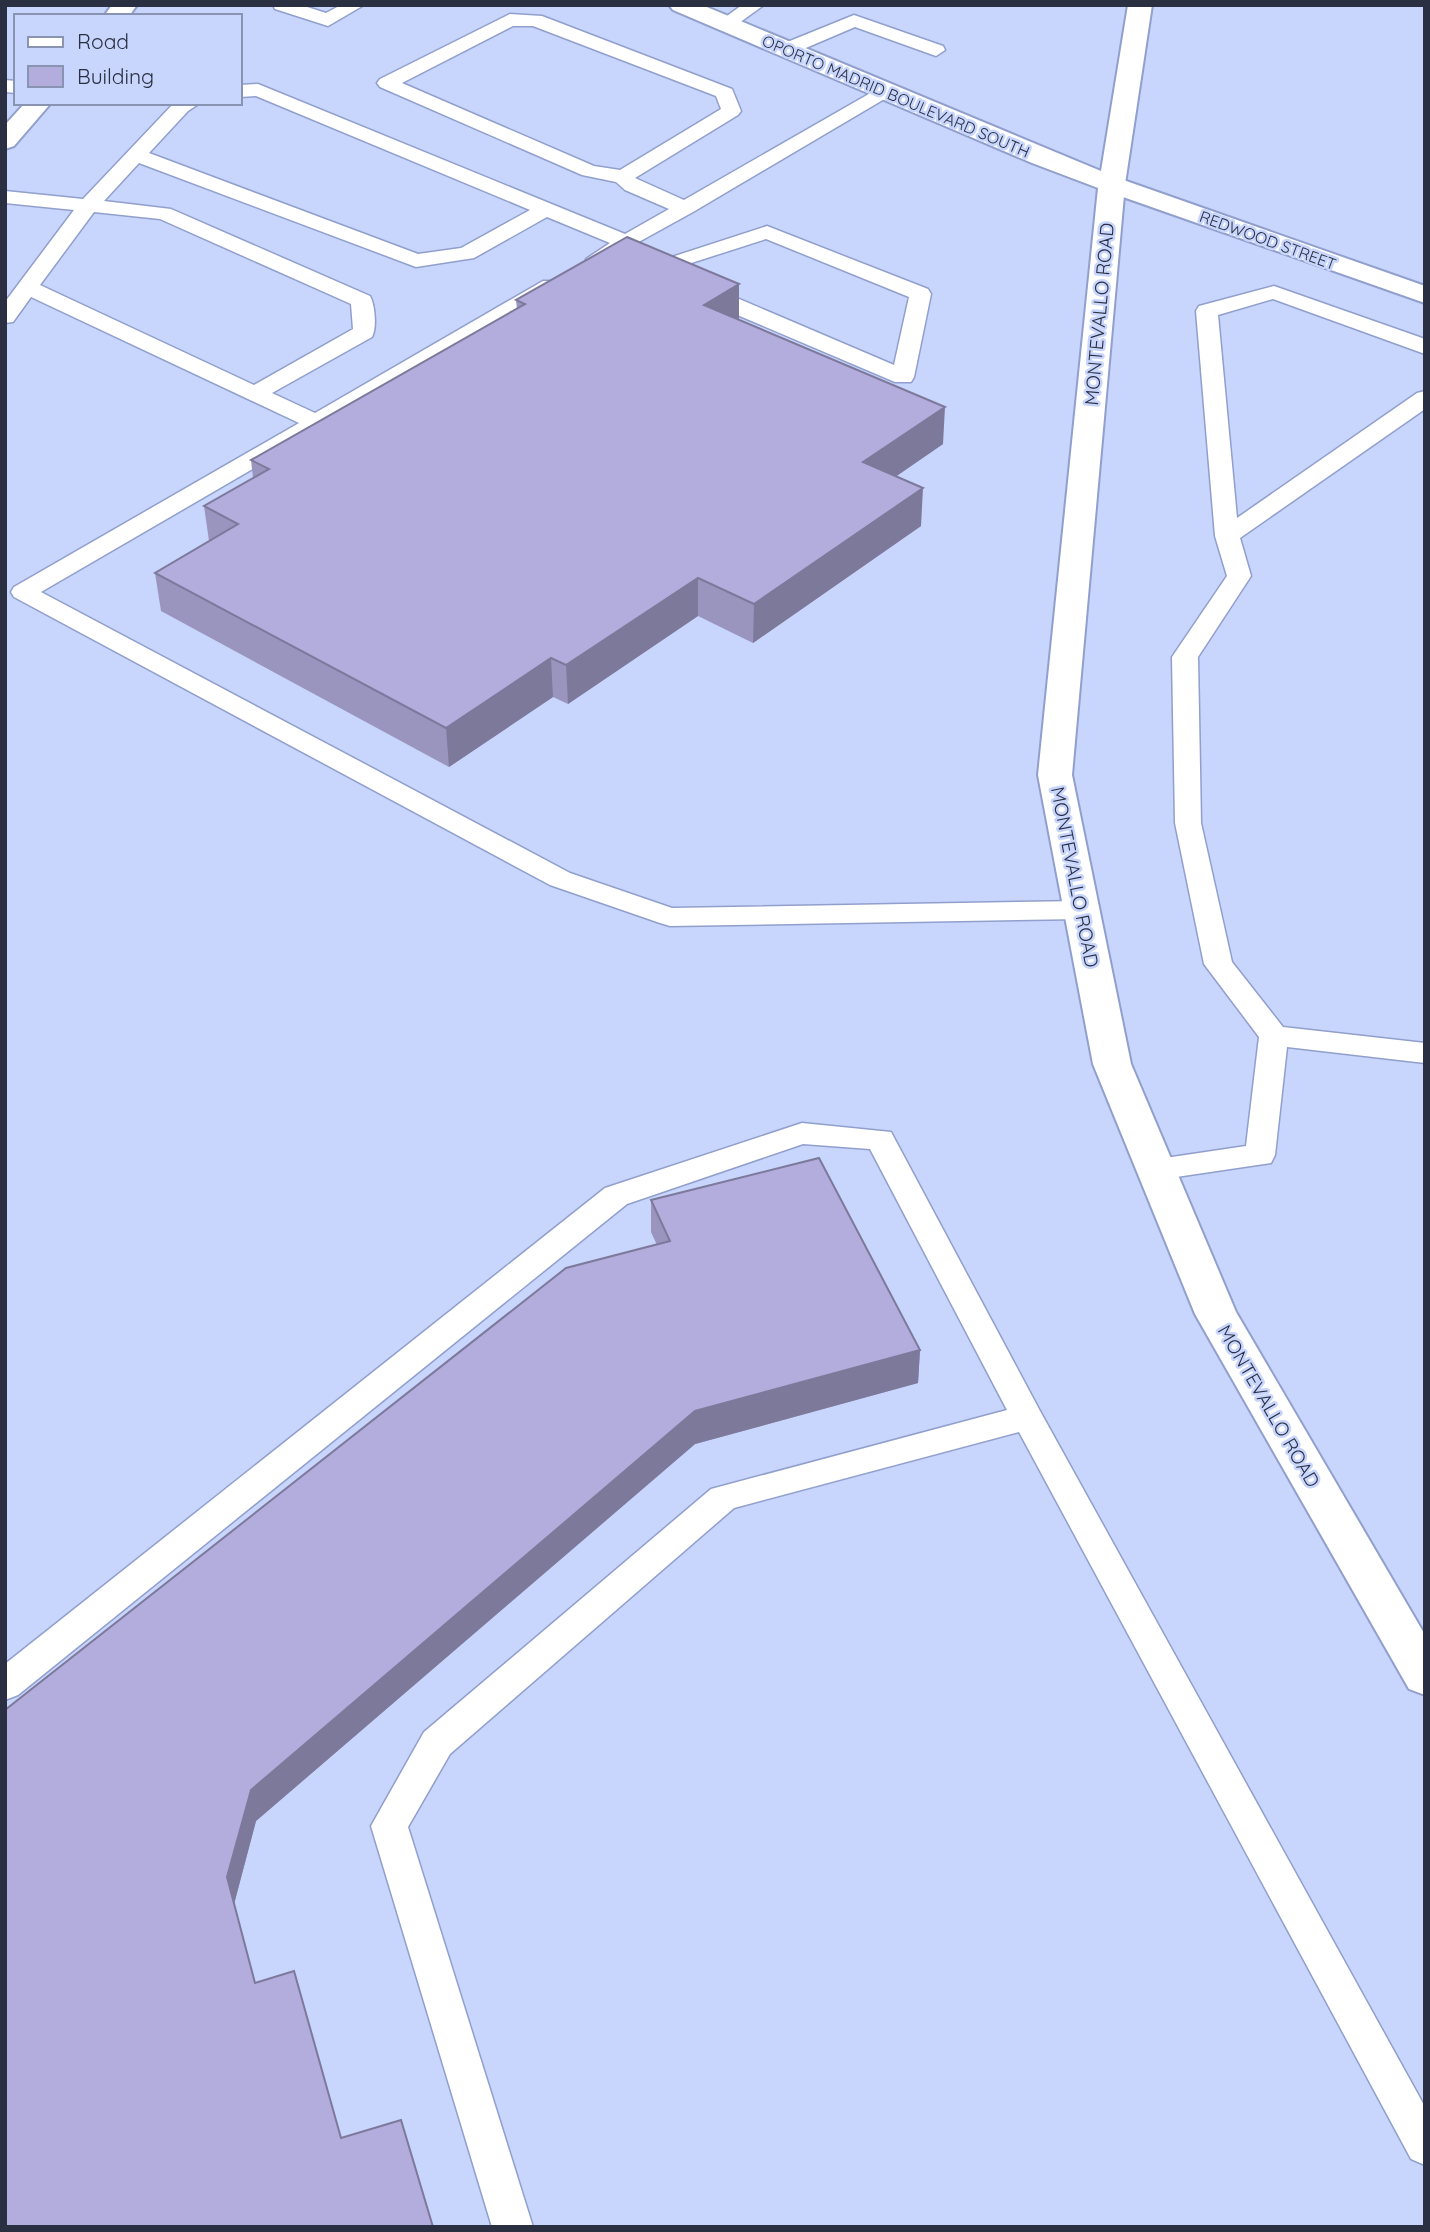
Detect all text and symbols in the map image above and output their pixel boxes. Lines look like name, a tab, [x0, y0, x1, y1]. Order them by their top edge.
legend	[14, 14, 242, 105]
text: Road	[77, 28, 129, 54]
street label: OPORTO MADRID BOULEVARD SOUTH	[759, 30, 1033, 162]
text: Building	[77, 63, 154, 89]
street label: REDWOOD STREET	[1197, 206, 1339, 274]
street label: MONTEVALLO ROAD	[1079, 222, 1119, 406]
street label: MONTEVALLO ROAD	[1046, 785, 1104, 969]
street label: MONTEVALLO ROAD	[1213, 1321, 1325, 1491]

